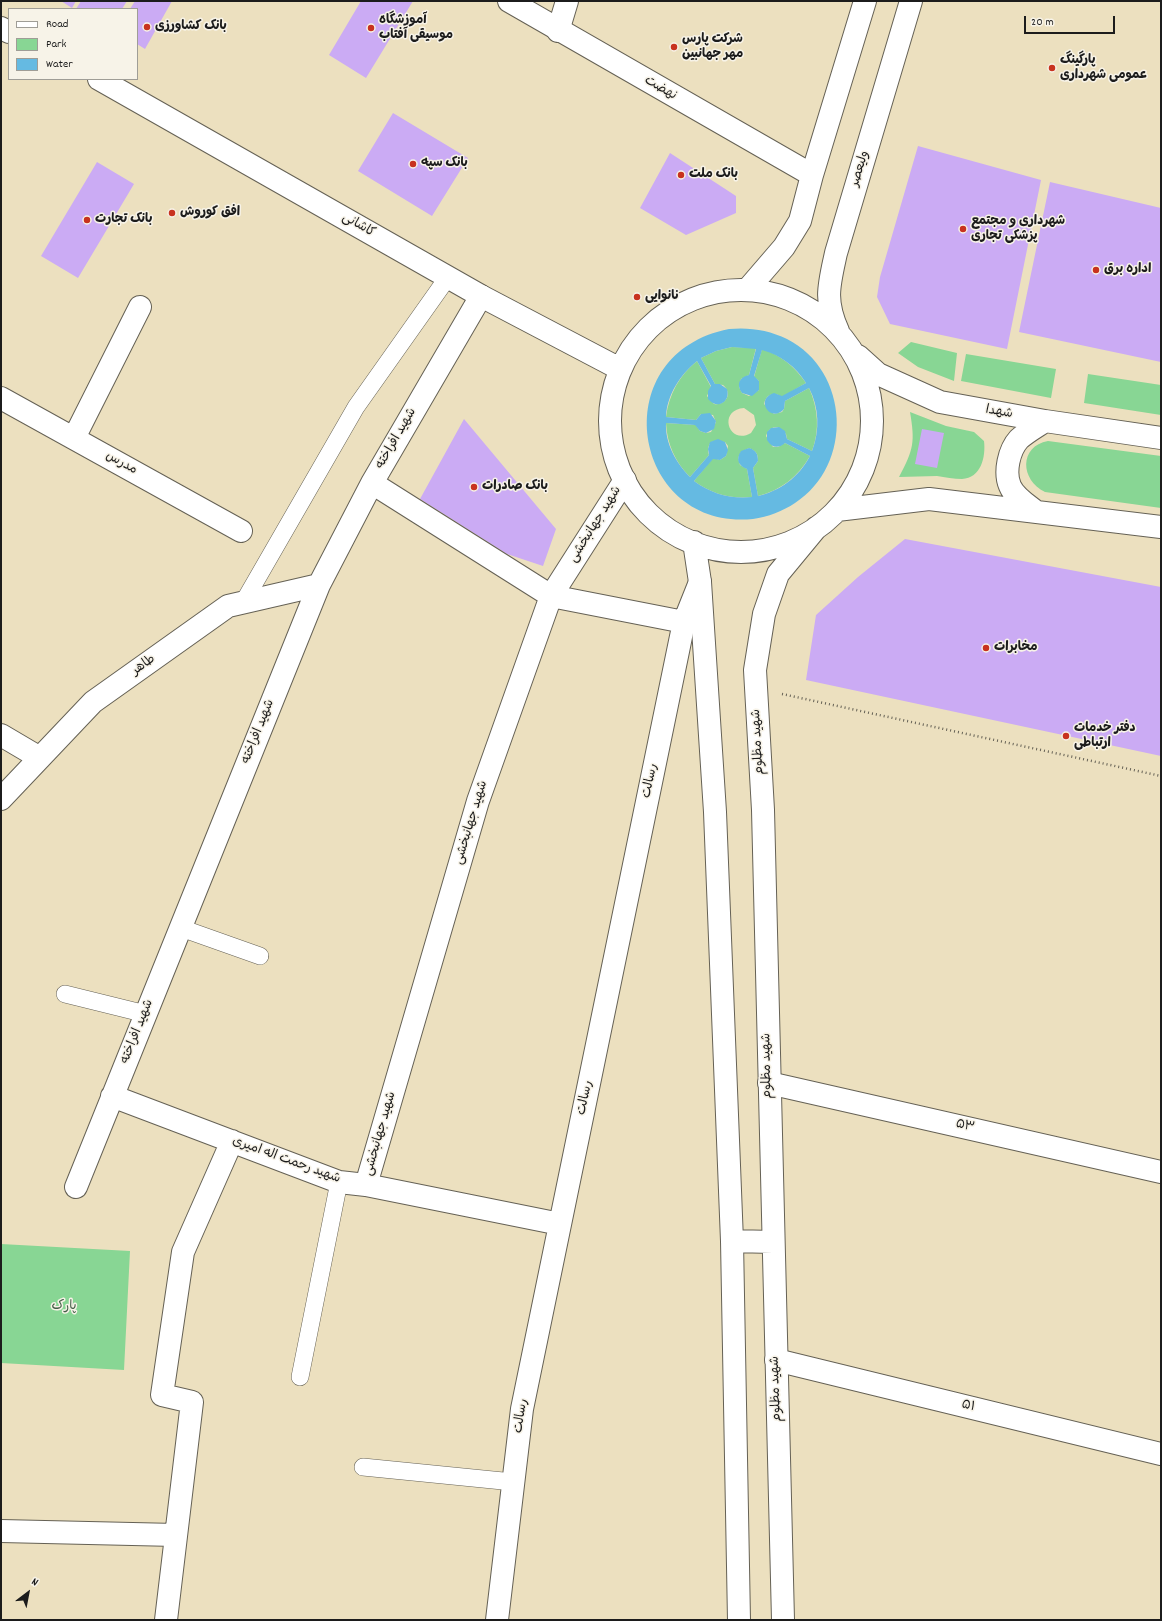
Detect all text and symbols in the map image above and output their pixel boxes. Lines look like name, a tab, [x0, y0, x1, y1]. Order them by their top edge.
legend	[8, 8, 138, 80]
scale bar	[1026, 8, 1117, 34]
place label: آموزشگاه موسیقی آفتاب	[379, 13, 453, 44]
text: 20 m	[1031, 14, 1054, 31]
text: Road	[46, 16, 68, 33]
place label: بانک کشاورزی	[155, 19, 227, 35]
marker: بانک کشاورزی	[142, 22, 152, 32]
marker: آموزشگاه موسیقی آفتاب	[366, 23, 376, 33]
place label: شرکت پارس مهر جهانبین	[682, 32, 743, 63]
text: Park	[46, 36, 66, 53]
marker: شرکت پارس مهر جهانبین	[669, 42, 679, 52]
place label: پارگینگ عمومی شهرداری	[1060, 53, 1147, 84]
text: Water	[46, 56, 73, 73]
marker: پارگینگ عمومی شهرداری	[1047, 63, 1057, 73]
street label: نهضت	[641, 73, 679, 105]
street label: ولیعصر	[848, 149, 874, 189]
place label: بانک سپه	[421, 156, 468, 172]
marker: بانک سپه	[408, 159, 418, 169]
place label: بانک ملت	[689, 167, 738, 183]
marker: بانک ملت	[676, 170, 686, 180]
place label: افق کوروش	[180, 205, 240, 221]
marker: افق کوروش	[167, 208, 177, 218]
street label: کاشانی	[339, 210, 377, 242]
place label: بانک تجارت	[95, 212, 152, 228]
place label: شهرداری و مجتمع پزشکی تجاری	[971, 214, 1065, 245]
marker: بانک تجارت	[82, 215, 92, 225]
marker: شهرداری و مجتمع پزشکی تجاری	[958, 224, 968, 234]
place label: اداره برق	[1104, 262, 1151, 278]
marker: اداره برق	[1091, 265, 1101, 275]
place label: نانوایی	[645, 289, 680, 305]
marker: نانوایی	[632, 292, 642, 302]
street label: شهدا	[984, 403, 1014, 423]
street label: شهید افراخته	[373, 406, 421, 472]
street label: مدرس	[102, 449, 140, 479]
place label: بانک صادرات	[482, 479, 548, 495]
marker: بانک صادرات	[469, 482, 479, 492]
street label: شهید جهانبخشی	[566, 484, 626, 566]
place label: مخابرات	[994, 640, 1038, 656]
marker: مخابرات	[981, 643, 991, 653]
street label: طاهر	[129, 652, 159, 680]
street label: شهید افراخته	[239, 698, 279, 766]
street label: شهید مظلوم	[749, 709, 769, 775]
place label: دفتر خدمات ارتباطی	[1074, 721, 1136, 752]
marker: دفتر خدمات ارتباطی	[1061, 731, 1071, 741]
street label: رسالت	[640, 762, 662, 800]
street label: شهید جهانبخشی	[452, 779, 492, 867]
street label: شهید افراخته	[118, 998, 158, 1066]
street label: شهید مظلوم	[760, 1033, 776, 1099]
street label: رسالت	[575, 1079, 597, 1117]
street label: شهید جهانبخشی	[362, 1090, 400, 1178]
street label: ۵۳	[954, 1117, 976, 1137]
street label: شهید رحمت اله امیری	[230, 1134, 342, 1188]
park label: پارک	[51, 1299, 77, 1315]
street label: شهید مظلوم	[768, 1356, 786, 1422]
street label: رسالت	[512, 1398, 532, 1434]
street label: ۵۱	[959, 1398, 977, 1416]
north arrow	[8, 1573, 48, 1613]
text: N	[28, 1575, 41, 1591]

